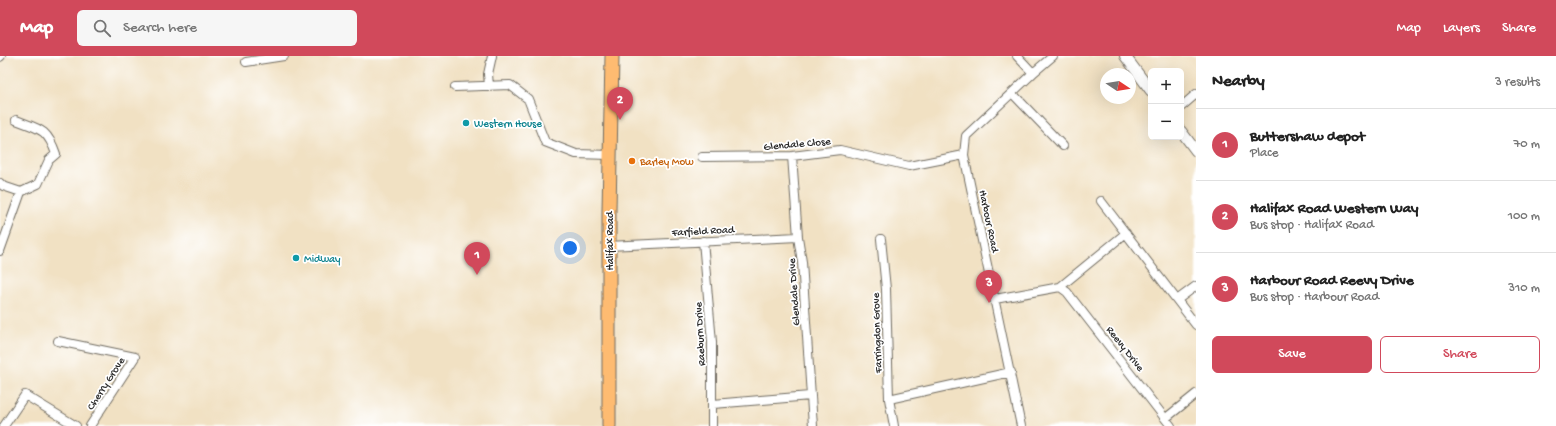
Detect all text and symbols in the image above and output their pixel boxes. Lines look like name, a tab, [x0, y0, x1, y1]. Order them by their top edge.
search box	[77, 10, 357, 46]
text: Map	[20, 17, 53, 40]
icon: search	[91, 17, 113, 39]
text: Search here	[123, 19, 197, 37]
text: Map	[1397, 20, 1421, 37]
text: Layers	[1443, 20, 1480, 37]
text: Share	[1502, 20, 1536, 37]
north arrow	[1100, 68, 1136, 104]
map controls	[1148, 68, 1184, 140]
button: +	[1148, 68, 1184, 104]
text: Nearby	[1212, 72, 1265, 92]
text: 3 results	[1495, 75, 1540, 90]
pin: 2	[607, 87, 633, 120]
button: −	[1148, 104, 1184, 140]
marker: Western House	[461, 118, 471, 128]
place label: Western House	[474, 119, 542, 131]
text: Buttershaw depot	[1250, 128, 1365, 146]
street label: Glendale Close	[763, 136, 832, 154]
text: 1	[1222, 137, 1228, 152]
text: 70 m	[1514, 137, 1540, 152]
text: Place	[1250, 146, 1278, 161]
marker: Barley Mow	[627, 156, 637, 166]
place label: Barley Mow	[639, 157, 694, 169]
street label: Harbour Road	[976, 189, 1001, 255]
text: Halifax Road Western Way	[1250, 200, 1418, 218]
text: 2	[1222, 209, 1228, 224]
text: 100 m	[1508, 209, 1540, 224]
street label: Halifax Road	[604, 210, 617, 271]
text: Bus stop · Halifax Road	[1250, 218, 1374, 233]
street label: Farfield Road	[671, 223, 736, 240]
your location	[560, 238, 580, 258]
pin: 1	[464, 242, 490, 275]
marker: Midway	[291, 253, 301, 263]
place label: Midway	[304, 254, 341, 266]
street label: Glendale Drive	[787, 257, 803, 326]
pin: 3	[976, 270, 1002, 303]
text: Harbour Road Reevy Drive	[1250, 272, 1414, 290]
text: 3	[1222, 281, 1228, 296]
text: 310 m	[1508, 281, 1540, 296]
text: Bus stop · Harbour Road	[1250, 290, 1379, 305]
street label: Farringdon Grove	[871, 292, 885, 374]
street label: Raeburn Drive	[693, 301, 709, 366]
street label: Reevy Drive	[1103, 324, 1146, 374]
button: Save	[1212, 336, 1372, 373]
button: Share	[1380, 336, 1540, 373]
street label: Cherry Grove	[85, 355, 128, 413]

